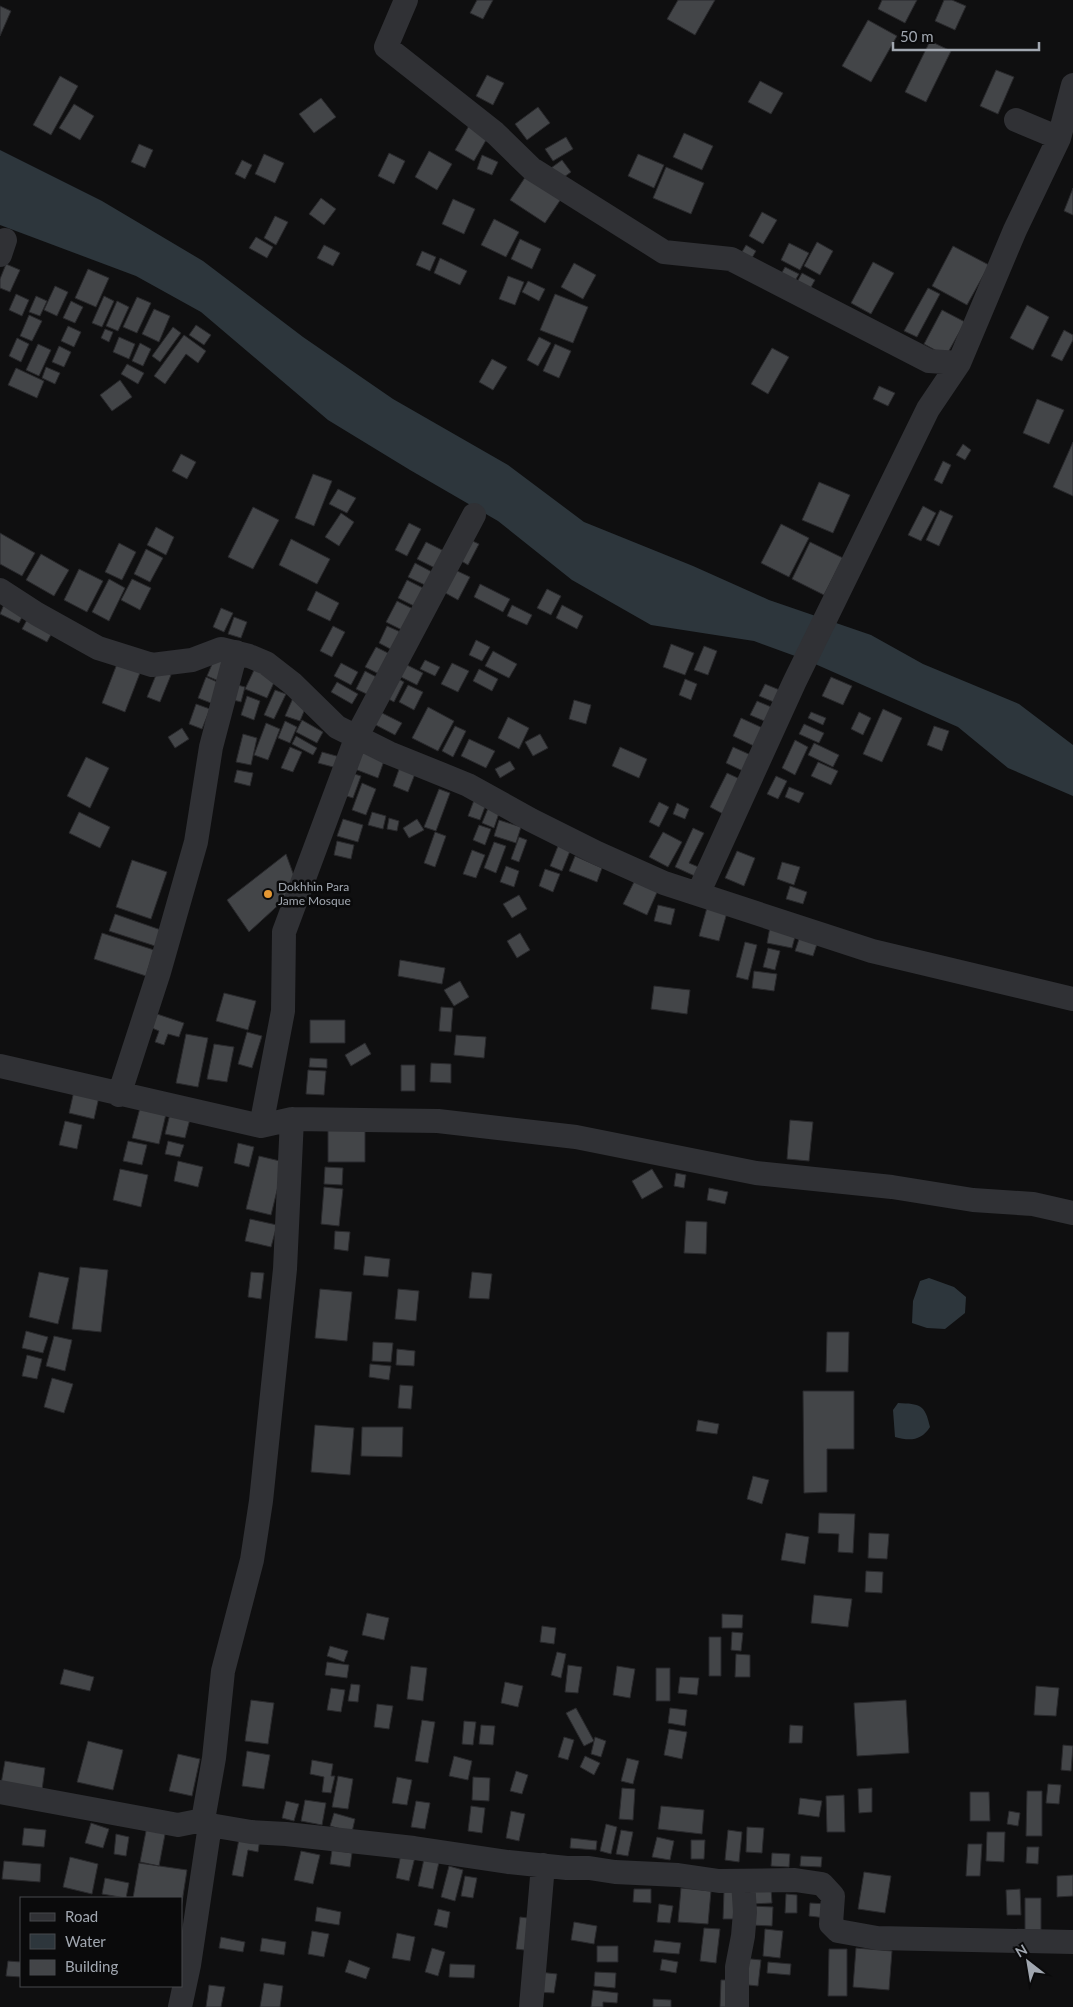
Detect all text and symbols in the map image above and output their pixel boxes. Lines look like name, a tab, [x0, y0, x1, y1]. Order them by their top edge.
scale bar	[893, 20, 1039, 52]
text: 50 m	[900, 27, 934, 45]
place label: Dokhhin Para Jame Mosque	[278, 879, 351, 908]
marker: Dokhhin Para Jame Mosque	[262, 888, 274, 900]
legend	[20, 1897, 182, 1987]
text: Road	[65, 1907, 98, 1925]
text: Water	[65, 1932, 106, 1950]
north arrow	[1003, 1937, 1053, 1987]
text: N	[1012, 1940, 1030, 1960]
text: Building	[65, 1957, 118, 1975]

